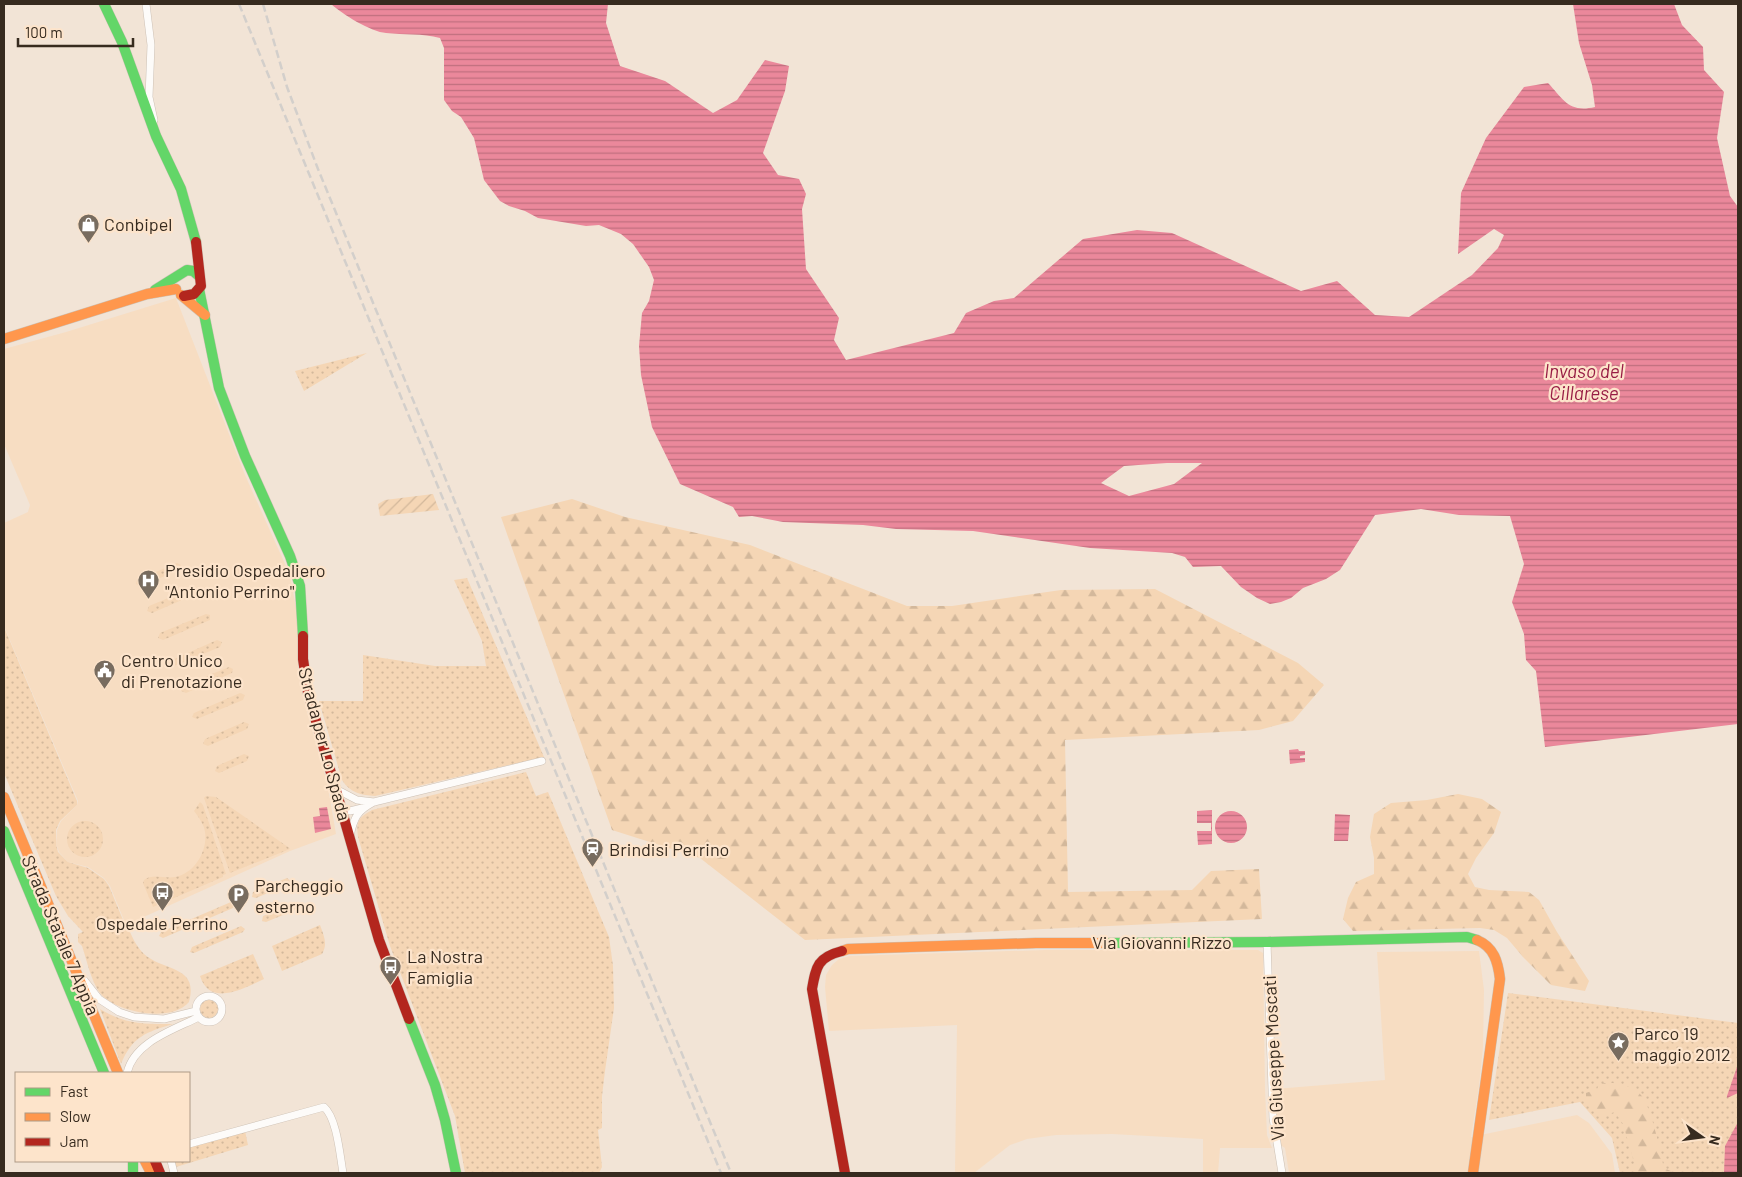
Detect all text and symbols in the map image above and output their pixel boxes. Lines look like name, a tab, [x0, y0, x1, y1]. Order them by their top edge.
scale bar	[18, 15, 132, 47]
text: 100 m	[25, 23, 63, 41]
shop icon: Conbipel	[76, 212, 100, 243]
place label: Conbipel	[104, 213, 172, 235]
water label: Invaso del Cillarese	[1544, 359, 1625, 404]
place label: Presidio Ospedaliero "Antonio Perrino"	[165, 559, 326, 602]
hospital icon: Presidio Ospedaliero "Antonio Perrino"	[137, 568, 161, 599]
place label: Centro Unico di Prenotazione	[121, 649, 242, 692]
public building icon: Centro Unico di Prenotazione	[93, 658, 117, 689]
street label: Strada per Lo Spada	[294, 665, 356, 823]
station icon: Brindisi Perrino	[581, 837, 605, 868]
place label: Brindisi Perrino	[609, 838, 729, 860]
street label: Strada Statale 7 Appia	[17, 852, 105, 1018]
place label: Parcheggio esterno	[255, 874, 343, 917]
bus stop icon: Ospedale Perrino	[150, 881, 174, 912]
parking icon: Parcheggio esterno	[227, 883, 251, 914]
place label: Ospedale Perrino	[96, 912, 228, 934]
street label: Via Giovanni Rizzo	[1092, 931, 1232, 953]
place label: La Nostra Famiglia	[407, 945, 483, 988]
bus stop icon: La Nostra Famiglia	[379, 954, 403, 985]
street label: Via Giuseppe Moscati	[1258, 975, 1288, 1141]
place label: Parco 19 maggio 2012	[1634, 1022, 1731, 1065]
place icon: Parco 19 maggio 2012	[1606, 1031, 1630, 1062]
legend	[15, 1072, 190, 1162]
text: Fast	[60, 1082, 88, 1100]
text: Slow	[60, 1107, 91, 1125]
north arrow	[1677, 1112, 1727, 1162]
text: Jam	[60, 1132, 89, 1150]
text: N	[1706, 1134, 1724, 1147]

